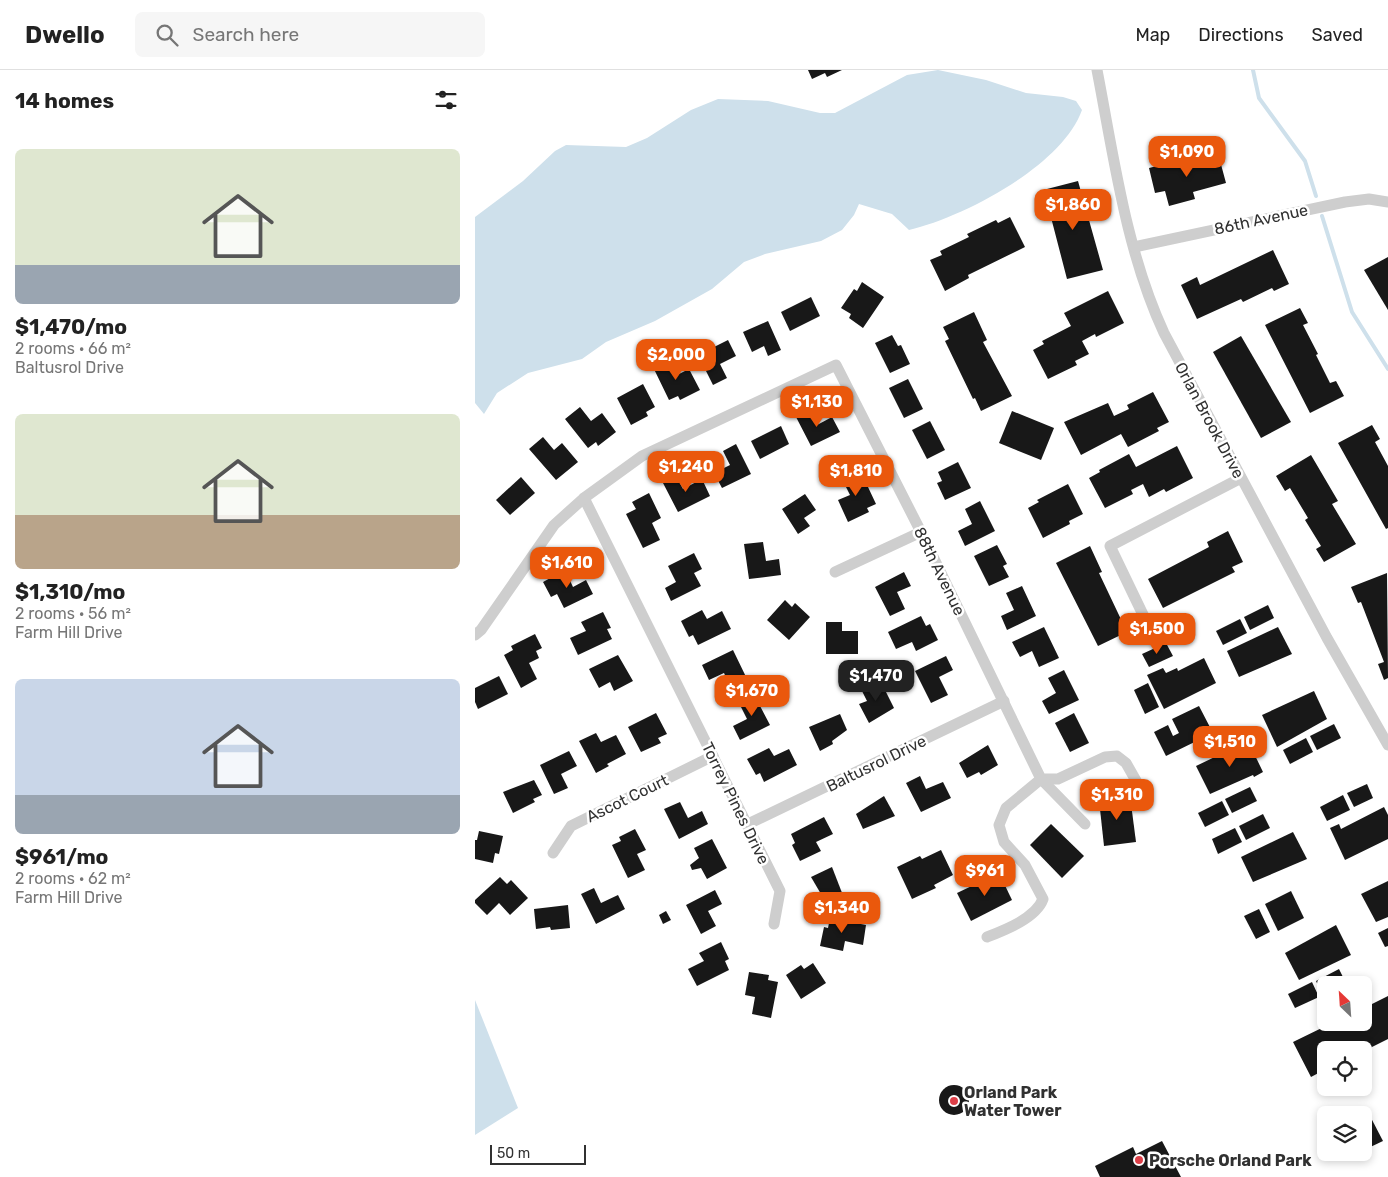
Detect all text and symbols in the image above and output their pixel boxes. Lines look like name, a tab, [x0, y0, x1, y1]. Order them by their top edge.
search box	[135, 12, 485, 57]
text: Dwello	[25, 21, 105, 49]
icon: search	[153, 21, 181, 49]
text: Search here	[193, 23, 299, 46]
text: Map	[1135, 24, 1170, 46]
text: Directions	[1198, 24, 1284, 46]
text: Saved	[1312, 24, 1363, 46]
icon: filters	[432, 86, 460, 114]
text: 14 homes	[15, 88, 114, 113]
pin: $1,090	[1146, 136, 1228, 178]
text: $1,090	[1160, 142, 1215, 161]
icon: home	[193, 181, 283, 271]
pin: $1,860	[1032, 189, 1114, 231]
text: $1,860	[1045, 195, 1101, 214]
street label: 86th Avenue	[1212, 200, 1310, 239]
text: $1,470/mo	[15, 314, 127, 339]
pin: $2,000	[635, 338, 717, 381]
text: 2 rooms · 66 m²	[15, 339, 131, 358]
text: $2,000	[647, 345, 705, 364]
text: Baltusrol Drive	[15, 358, 124, 377]
street label: Orlan Brook Drive	[1171, 359, 1248, 482]
pin: $1,130	[776, 386, 858, 428]
text: $1,130	[791, 392, 843, 411]
icon: home	[193, 446, 283, 536]
pin: $1,240	[645, 450, 727, 493]
pin: $1,810	[815, 454, 897, 497]
text: $1,240	[658, 457, 714, 476]
text: $1,810	[830, 461, 882, 480]
street label: 88th Avenue	[910, 524, 969, 619]
pin: $1,610	[526, 546, 608, 589]
text: $1,610	[541, 553, 593, 572]
text: $1,310/mo	[15, 579, 125, 604]
text: 2 rooms · 56 m²	[15, 604, 131, 623]
pin: $1,500	[1116, 612, 1198, 655]
text: $1,500	[1129, 619, 1185, 638]
text: Farm Hill Drive	[15, 623, 122, 642]
pin: $1,470	[835, 660, 917, 702]
text: $1,470	[849, 666, 903, 685]
pin: $1,670	[711, 674, 793, 717]
text: $1,670	[726, 681, 778, 700]
icon: home	[193, 711, 283, 801]
pin: $1,510	[1189, 726, 1271, 768]
street label: Baltusrol Drive	[823, 731, 929, 796]
text: $1,510	[1204, 732, 1256, 751]
street label: Torrey Pines Drive	[698, 739, 773, 867]
street label: Ascot Court	[583, 770, 671, 826]
pin: $1,310	[1076, 778, 1158, 821]
text: $1,310	[1091, 785, 1143, 804]
text: $961/mo	[15, 844, 108, 869]
pin: $961	[955, 854, 1015, 897]
text: $961	[966, 861, 1004, 880]
text: 2 rooms · 62 m²	[15, 869, 131, 888]
text: Farm Hill Drive	[15, 888, 122, 907]
pin: $1,340	[801, 892, 883, 934]
text: $1,340	[814, 898, 870, 917]
north arrow	[1317, 976, 1373, 1031]
map controls	[1317, 976, 1372, 1161]
button: locate	[1317, 1041, 1372, 1096]
place label: Orland Park Water Tower	[964, 1083, 1062, 1120]
marker: Orland Park Water Tower	[948, 1095, 960, 1107]
button: layers	[1317, 1106, 1372, 1161]
scale bar	[490, 1142, 586, 1165]
text: 50 m	[497, 1145, 530, 1162]
place label: Porsche Orland Park	[1149, 1151, 1312, 1170]
marker: Porsche Orland Park	[1133, 1154, 1145, 1166]

